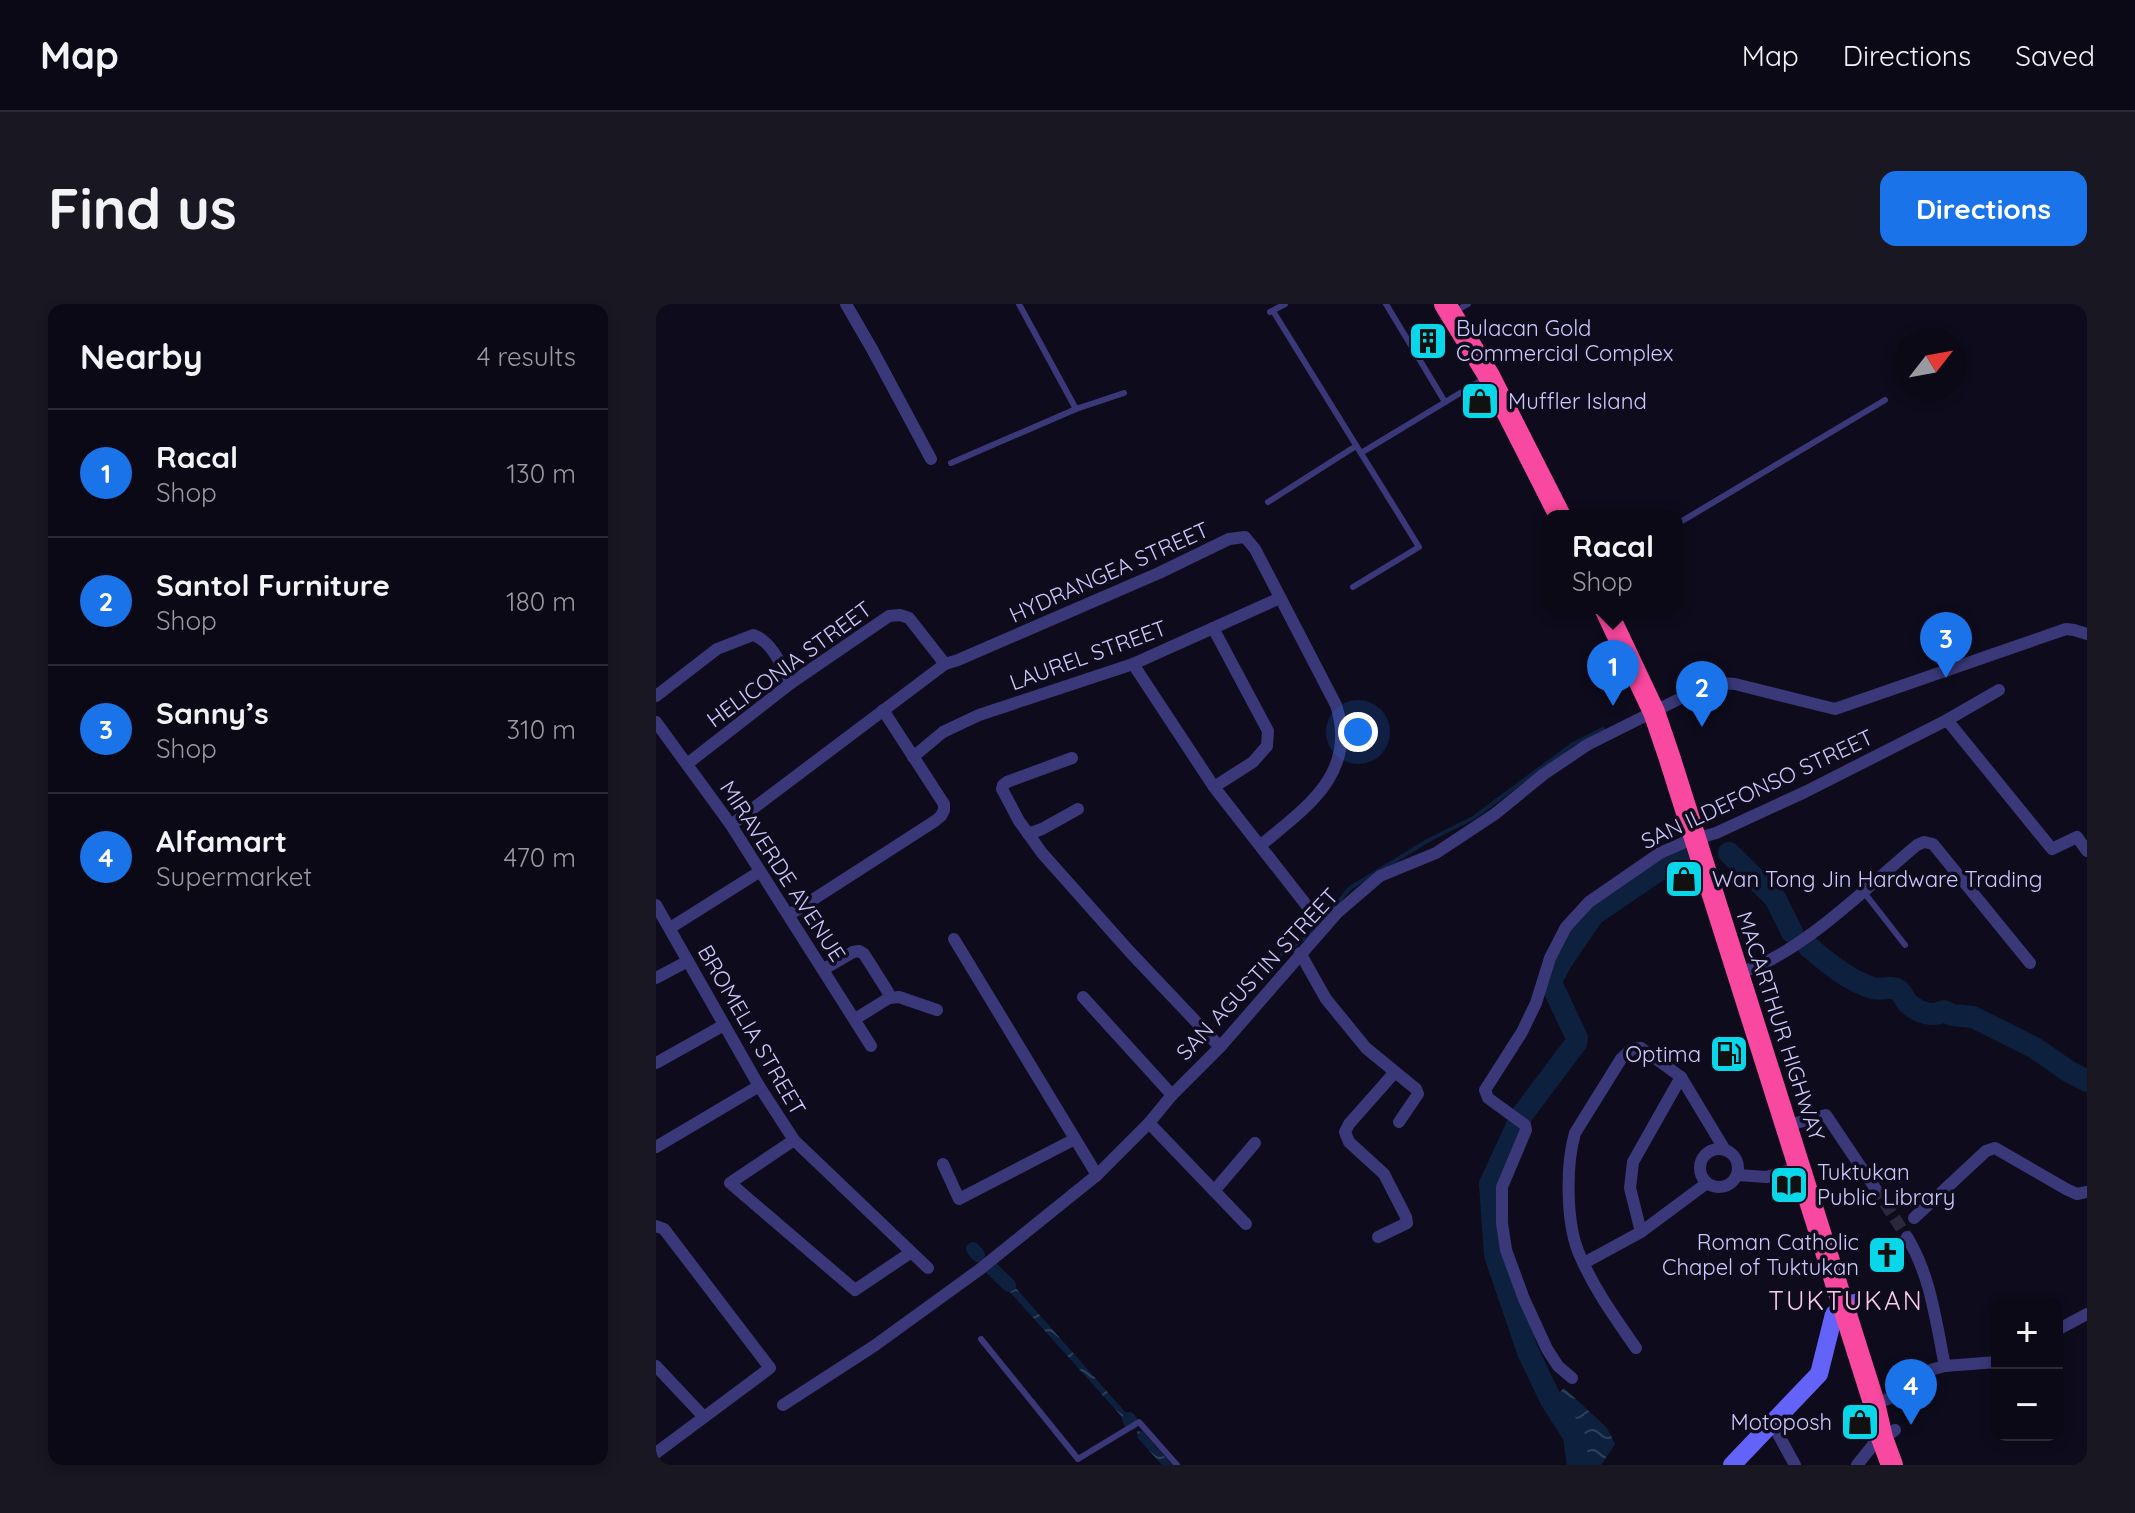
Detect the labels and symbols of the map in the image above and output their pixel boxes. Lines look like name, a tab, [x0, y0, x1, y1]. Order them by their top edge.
place label: Bulacan Gold Commercial Complex	[1456, 314, 1674, 367]
building icon: Bulacan Gold Commercial Complex	[1407, 320, 1449, 362]
north arrow	[1895, 328, 1967, 400]
shop icon: Muffler Island	[1459, 380, 1501, 422]
place label: Muffler Island	[1508, 387, 1647, 415]
street label: HYDRANGEA STREET	[1005, 515, 1213, 629]
street label: HELICONIA STREET	[701, 595, 877, 733]
pin: 3	[1920, 612, 1972, 678]
street label: LAUREL STREET	[1006, 614, 1170, 696]
pin: 1	[1587, 640, 1639, 706]
pin: 2	[1676, 661, 1728, 727]
your location	[1338, 712, 1378, 752]
street label: SAN ILDEFONSO STREET	[1636, 723, 1878, 855]
street label: MIRAVERDE AVENUE	[714, 775, 852, 967]
shop icon: Wan Tong Jin Hardware Trading	[1663, 858, 1705, 900]
place label: Wan Tong Jin Hardware Trading	[1712, 865, 2042, 893]
street label: SAN AGUSTIN STREET	[1170, 882, 1344, 1066]
street label: MACARTHUR HIGHWAY	[1731, 908, 1831, 1144]
street label: BROMELIA STREET	[692, 940, 812, 1120]
fuel station icon: Optima	[1708, 1033, 1750, 1075]
place label: Optima	[1625, 1040, 1701, 1068]
place label: Tuktukan Public Library	[1817, 1158, 1955, 1211]
library icon: Tuktukan Public Library	[1768, 1164, 1810, 1206]
place label: Roman Catholic Chapel of Tuktukan	[1662, 1228, 1859, 1281]
church icon: Roman Catholic Chapel of Tuktukan	[1866, 1234, 1908, 1276]
district label: TUKTUKAN	[1768, 1284, 1924, 1317]
pin: 4	[1885, 1359, 1937, 1425]
shop icon: Motoposh	[1839, 1401, 1881, 1443]
place label: Motoposh	[1730, 1408, 1832, 1436]

